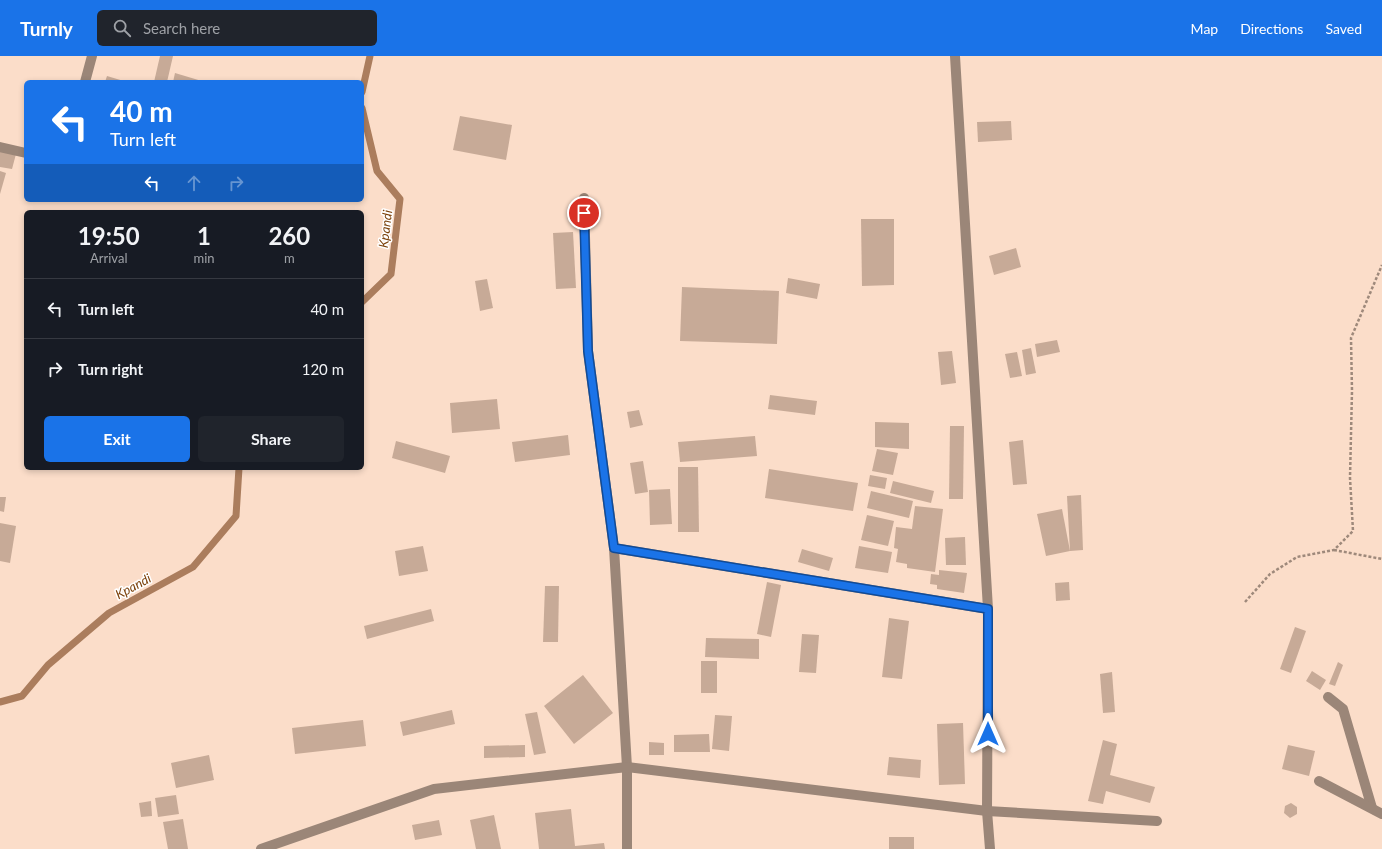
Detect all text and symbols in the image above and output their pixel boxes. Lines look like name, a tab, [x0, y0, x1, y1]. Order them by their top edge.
search box	[97, 10, 377, 46]
text: Turnly	[20, 17, 73, 40]
icon: search	[111, 17, 133, 39]
text: Search here	[143, 19, 220, 37]
text: Map	[1191, 20, 1218, 37]
text: Directions	[1240, 20, 1303, 37]
text: Saved	[1325, 20, 1362, 37]
text: 40 m	[110, 94, 173, 128]
icon: left	[44, 96, 96, 148]
text: Turn left	[110, 128, 176, 150]
icon: left	[141, 172, 163, 194]
icon: ahead	[183, 172, 205, 194]
icon: right	[225, 172, 247, 194]
pin	[567, 196, 601, 230]
icon: arrive	[573, 202, 595, 224]
water label: Kpandi	[375, 209, 395, 249]
text: 19:50	[78, 221, 140, 250]
text: 1	[197, 221, 211, 250]
text: 260	[268, 221, 310, 250]
text: Arrival	[90, 250, 127, 266]
text: min	[194, 250, 215, 266]
text: m	[284, 250, 295, 266]
icon: left	[44, 298, 66, 320]
text: Turn left	[78, 300, 134, 318]
text: 40 m	[310, 300, 344, 318]
icon: right	[44, 358, 66, 380]
text: Turn right	[78, 360, 143, 378]
text: 120 m	[302, 360, 344, 378]
button: Exit	[44, 416, 190, 462]
button: Share	[198, 416, 344, 462]
water label: Kpandi	[112, 570, 154, 602]
position arrow	[967, 713, 1009, 755]

